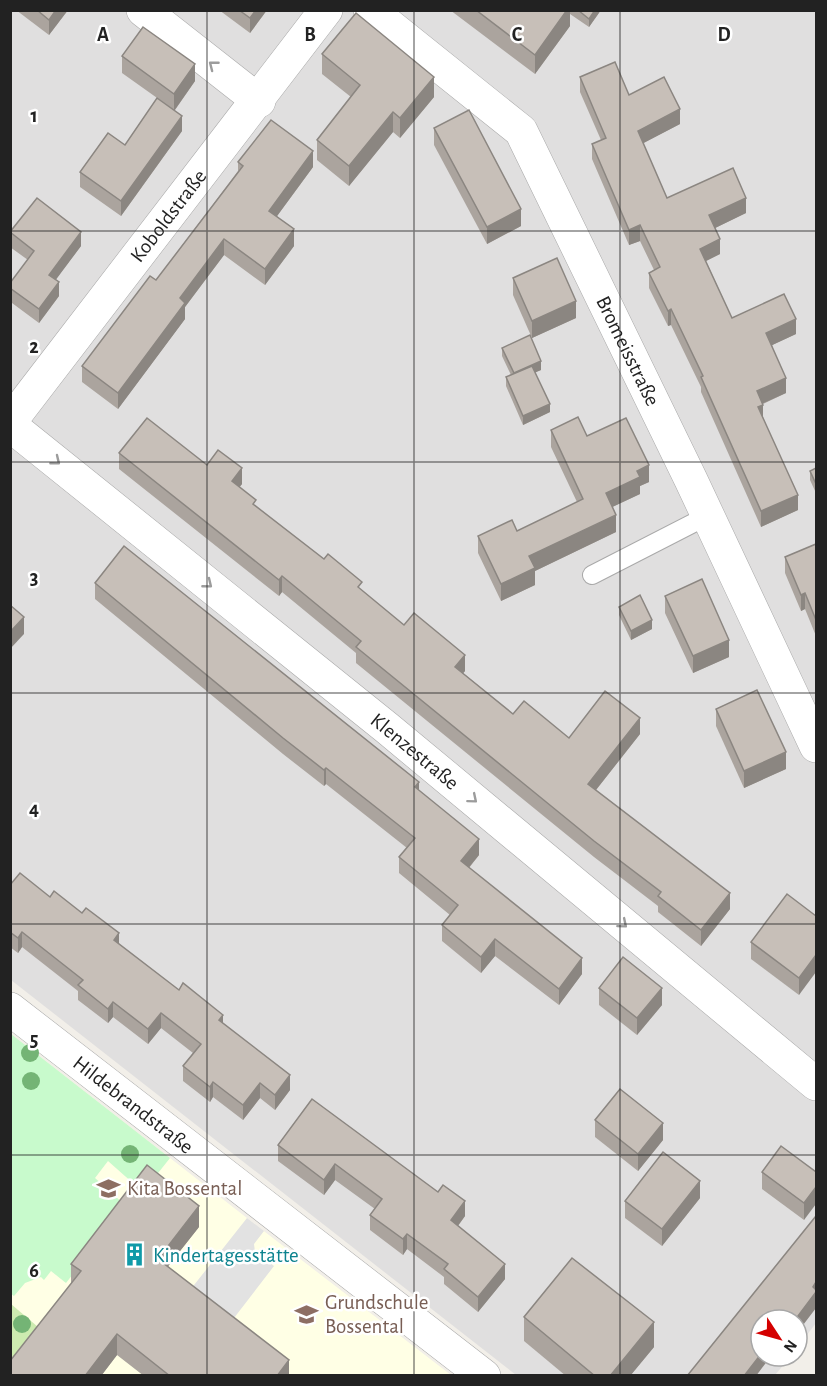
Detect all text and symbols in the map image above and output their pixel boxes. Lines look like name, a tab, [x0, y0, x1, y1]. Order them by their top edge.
text: A	[97, 25, 109, 45]
text: B	[304, 25, 316, 45]
text: C	[512, 25, 523, 45]
text: D	[717, 25, 731, 45]
one-way arrow	[208, 62, 219, 73]
text: 1	[30, 106, 38, 126]
street label: Koboldstraße	[127, 166, 211, 266]
street label: Bromeisstraße	[592, 293, 663, 409]
text: 2	[29, 337, 39, 357]
one-way arrow	[49, 454, 60, 465]
text: 3	[30, 568, 38, 588]
one-way arrow	[201, 576, 212, 587]
street label: Klenzestraße	[367, 709, 463, 794]
one-way arrow	[466, 792, 477, 803]
text: 4	[29, 799, 39, 819]
one-way arrow	[616, 917, 627, 928]
text: 5	[30, 1030, 38, 1050]
street label: Hildebrandstraße	[69, 1052, 197, 1158]
school or university icon: Kita Bossental	[96, 1175, 122, 1201]
place label: Kita Bossental	[127, 1178, 242, 1199]
building icon: Kindertagesstätte	[122, 1242, 148, 1268]
place label: Kindertagesstätte	[153, 1245, 299, 1266]
text: 6	[29, 1261, 39, 1281]
place label: Grundschule Bossental	[325, 1292, 429, 1337]
school or university icon: Grundschule Bossental	[294, 1301, 320, 1327]
north arrow	[749, 1308, 809, 1368]
text: N	[781, 1337, 800, 1355]

